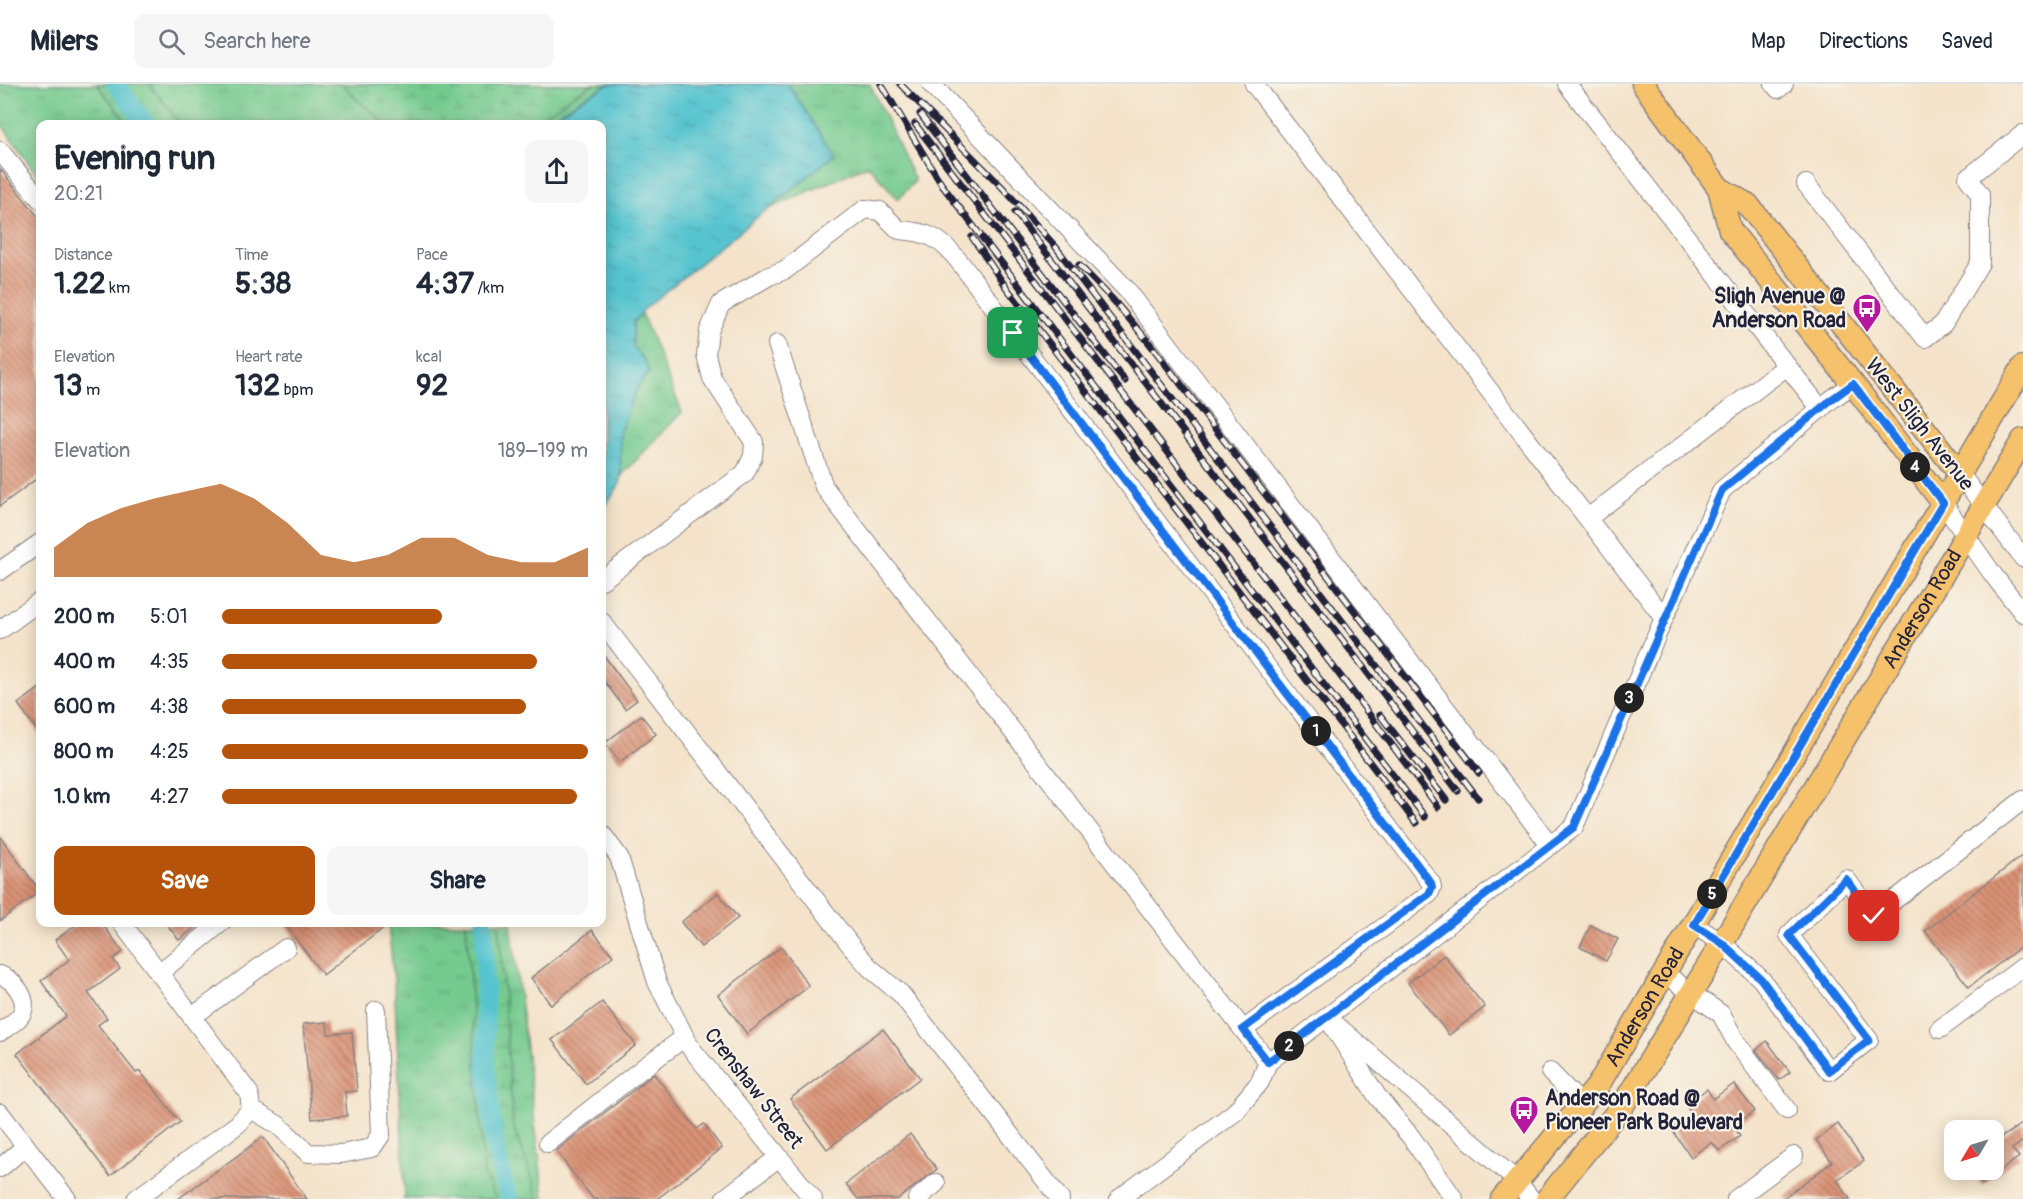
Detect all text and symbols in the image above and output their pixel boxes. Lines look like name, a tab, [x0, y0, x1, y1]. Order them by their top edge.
search box	[134, 14, 554, 68]
text: Milers	[30, 24, 98, 59]
icon: search	[155, 25, 188, 58]
text: Search here	[203, 27, 311, 55]
text: Map	[1751, 28, 1786, 55]
text: Directions	[1819, 28, 1908, 55]
text: Saved	[1941, 28, 1993, 55]
text: Evening run	[54, 138, 215, 179]
button: share	[525, 140, 588, 203]
text: 20:21	[54, 181, 103, 206]
text: Distance	[54, 245, 113, 265]
text: Time	[235, 245, 268, 265]
text: Pace	[416, 245, 448, 265]
text: 1.22	[54, 265, 106, 302]
text: 5:38	[235, 265, 291, 302]
text: 4:37	[416, 265, 474, 302]
text: km	[106, 278, 130, 298]
text: /km	[474, 278, 504, 298]
place label: Sligh Avenue @ Anderson Road	[1712, 283, 1846, 334]
bus stop icon: Sligh Avenue @ Anderson Road	[1851, 292, 1883, 334]
pin	[987, 307, 1038, 358]
icon: arrive	[996, 316, 1029, 349]
text: Elevation	[54, 347, 115, 367]
text: Heart rate	[235, 347, 302, 367]
text: kcal	[416, 347, 442, 367]
street label: West Sligh Avenue	[1859, 352, 1980, 497]
text: 13	[54, 367, 82, 404]
text: 132	[235, 367, 280, 404]
text: 92	[416, 367, 448, 404]
text: m	[82, 380, 100, 400]
text: bpm	[280, 380, 313, 400]
text: Elevation	[54, 438, 130, 463]
text: 189–199 m	[498, 438, 588, 463]
pin: 4	[1900, 452, 1930, 482]
text: 4	[1910, 457, 1920, 477]
street label: Anderson Road	[1876, 545, 1968, 674]
text: 200 m	[54, 604, 115, 629]
text: 5:01	[150, 604, 188, 629]
text: 400 m	[54, 649, 115, 674]
text: 4:35	[150, 649, 189, 674]
pin: 3	[1614, 683, 1644, 713]
text: 3	[1625, 688, 1633, 708]
text: 600 m	[54, 694, 115, 719]
text: 4:38	[150, 694, 188, 719]
pin: 1	[1301, 716, 1331, 746]
text: 1	[1313, 721, 1319, 741]
text: 800 m	[54, 739, 114, 764]
text: 4:25	[150, 739, 189, 764]
text: 1.0 km	[54, 784, 110, 809]
text: 4:27	[150, 784, 189, 809]
button: Save	[54, 846, 315, 915]
button: Share	[327, 846, 588, 915]
pin: 5	[1697, 879, 1727, 909]
text: 5	[1708, 884, 1716, 904]
pin	[1848, 890, 1899, 941]
icon: check	[1857, 899, 1890, 932]
street label: Anderson Road	[1599, 942, 1691, 1072]
street label: Crenshaw Street	[698, 1022, 810, 1155]
pin: 2	[1274, 1031, 1304, 1061]
text: 2	[1285, 1036, 1293, 1056]
place label: Anderson Road @ Pioneer Park Boulevard	[1545, 1085, 1743, 1136]
bus stop icon: Anderson Road @ Pioneer Park Boulevard	[1508, 1094, 1540, 1136]
north arrow	[1944, 1120, 2004, 1180]
map controls	[1944, 1120, 2004, 1180]

